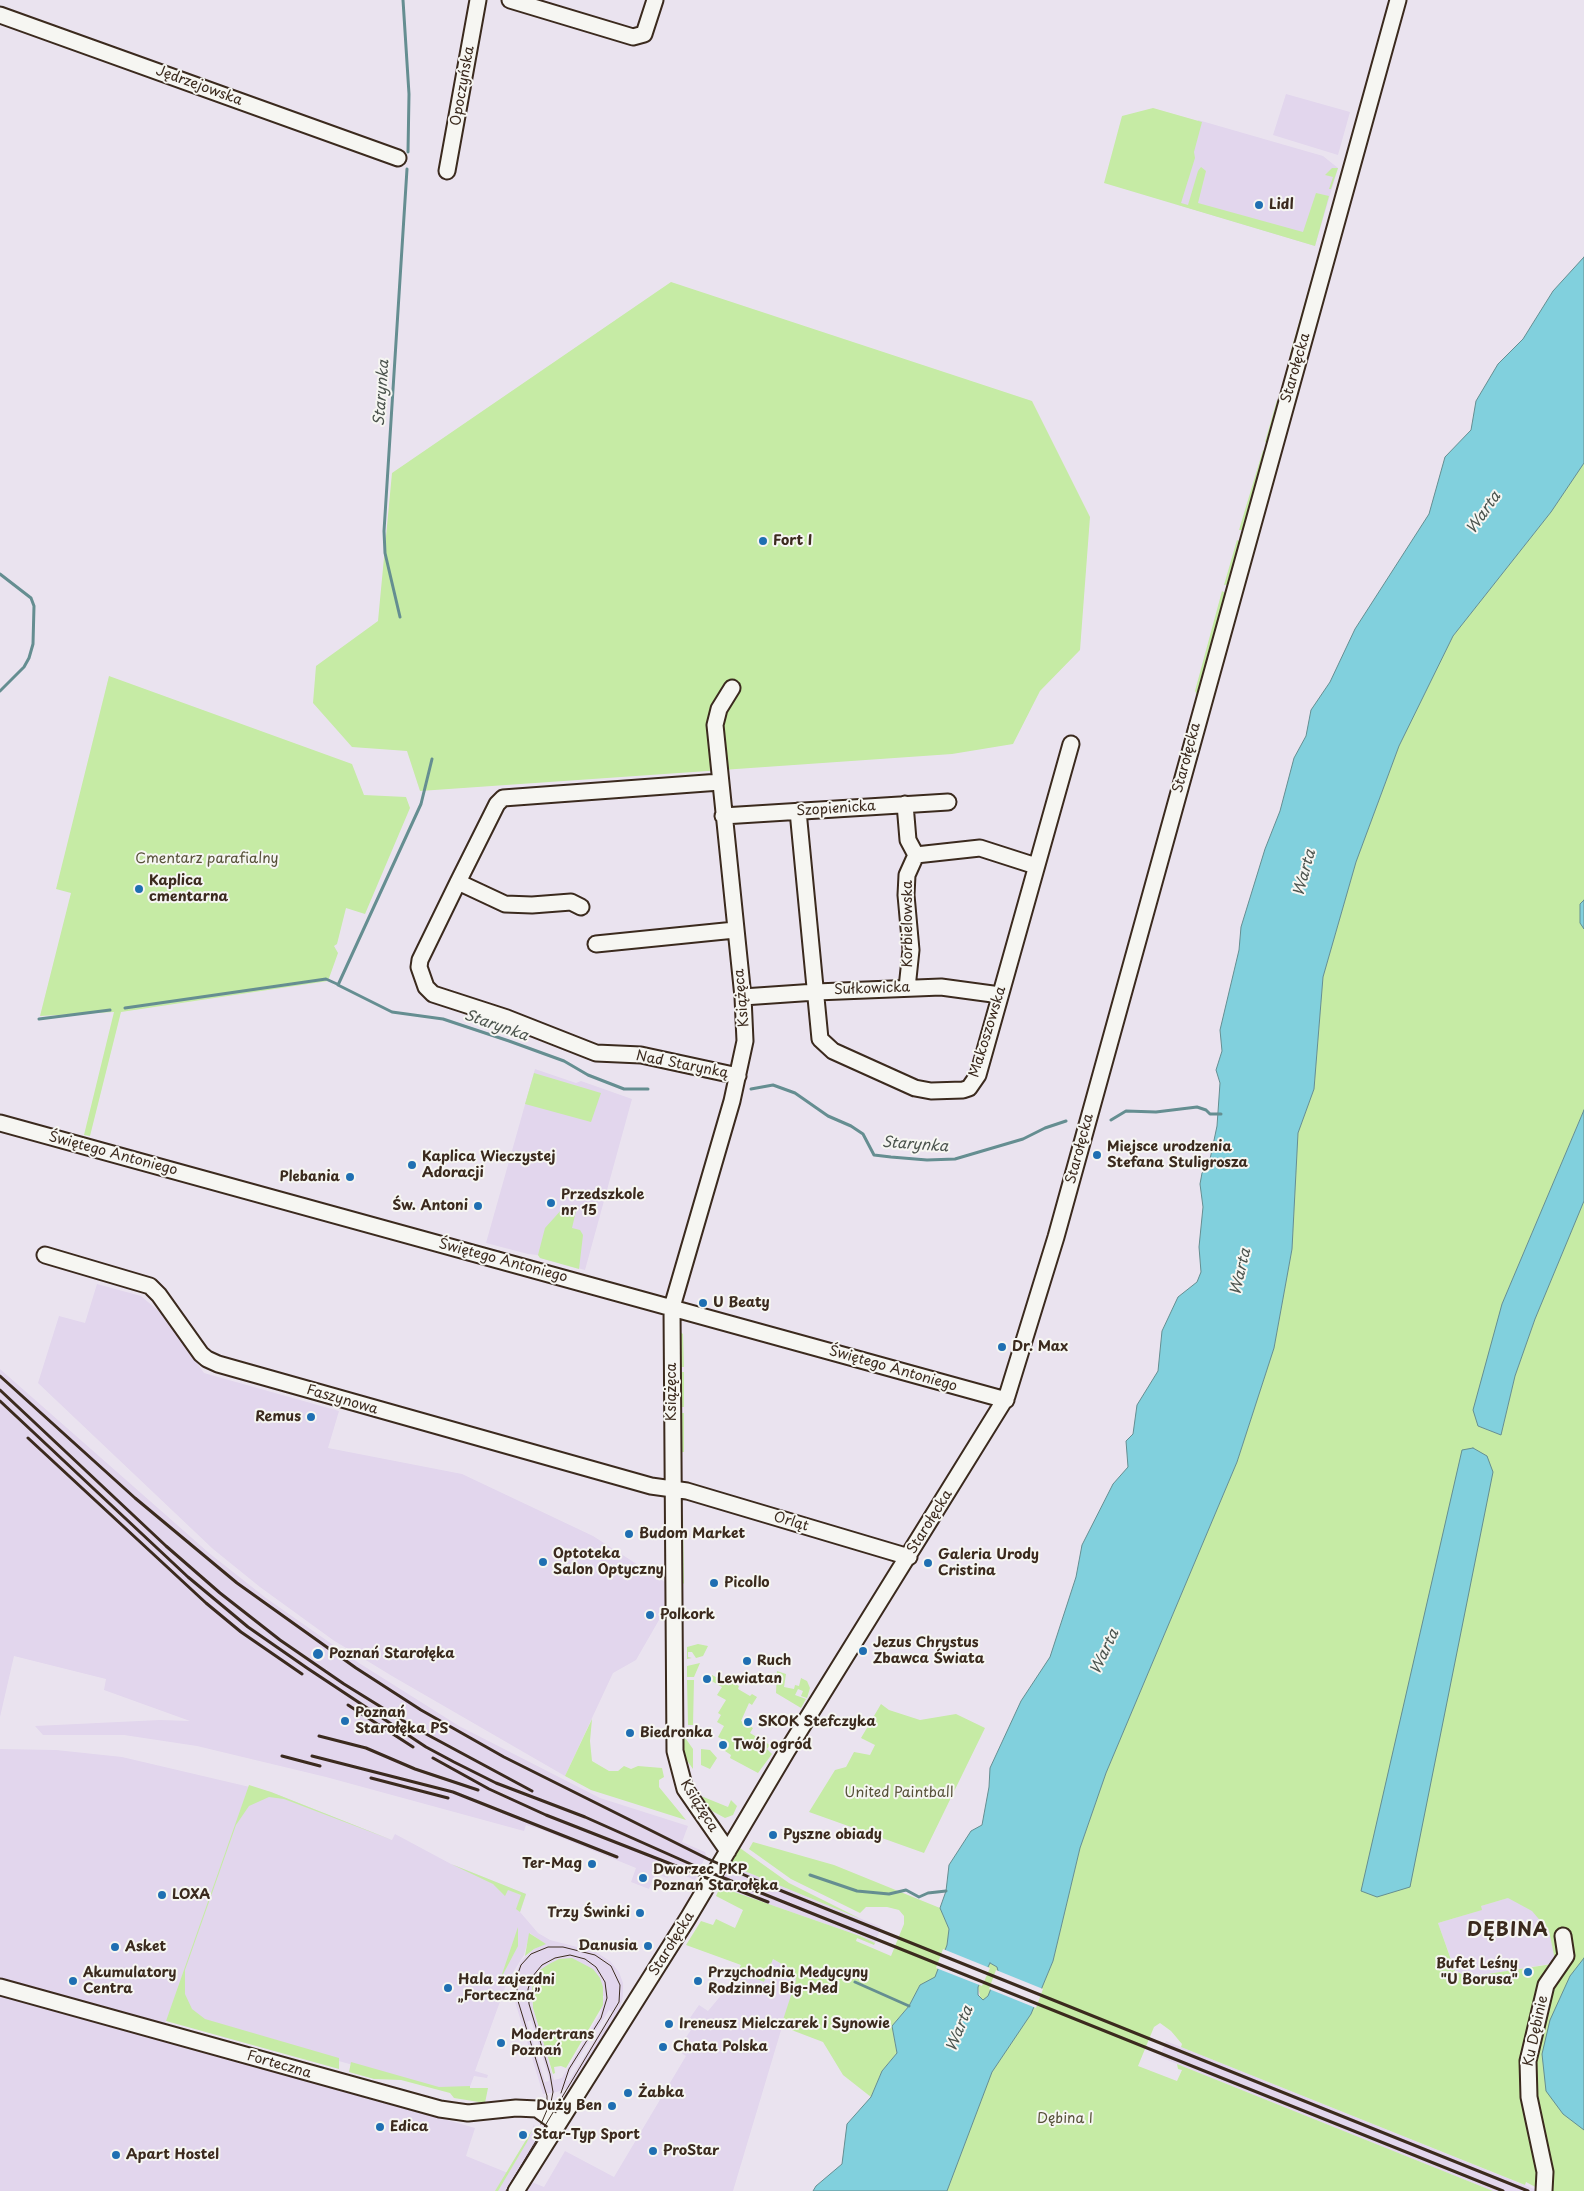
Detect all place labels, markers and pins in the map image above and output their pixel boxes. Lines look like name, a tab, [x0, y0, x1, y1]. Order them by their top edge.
place label: Lidl	[1269, 197, 1294, 213]
marker: Lidl	[1253, 199, 1265, 211]
place label: Fort I	[773, 533, 812, 549]
marker: Fort I	[757, 535, 769, 547]
place label: Kaplica cmentarna	[149, 873, 228, 906]
marker: Kaplica cmentarna	[133, 883, 145, 895]
place label: Miejsce urodzenia Stefana Stuligrosza	[1107, 1139, 1248, 1172]
place label: Kaplica Wieczystej Adoracji	[422, 1149, 556, 1182]
marker: Miejsce urodzenia Stefana Stuligrosza	[1091, 1149, 1103, 1161]
marker: Kaplica Wieczystej Adoracji	[406, 1159, 418, 1171]
place label: Plebania	[280, 1169, 340, 1185]
marker: Plebania	[344, 1171, 356, 1183]
place label: Przedszkole nr 15	[561, 1187, 644, 1220]
marker: Przedszkole nr 15	[545, 1197, 557, 1209]
place label: Św. Antoni	[392, 1198, 468, 1214]
marker: Św. Antoni	[472, 1200, 484, 1212]
place label: U Beaty	[713, 1295, 770, 1311]
marker: U Beaty	[697, 1297, 709, 1309]
place label: Dr. Max	[1012, 1339, 1068, 1355]
marker: Dr. Max	[996, 1341, 1008, 1353]
place label: Remus	[255, 1409, 301, 1425]
marker: Remus	[305, 1411, 317, 1423]
place label: Budom Market	[639, 1526, 745, 1542]
marker: Budom Market	[623, 1528, 635, 1540]
place label: Optoteka Salon Optyczny	[553, 1546, 664, 1578]
place label: Galeria Urody Cristina	[938, 1547, 1039, 1580]
marker: Optoteka Salon Optyczny	[537, 1556, 549, 1568]
marker: Galeria Urody Cristina	[922, 1557, 934, 1569]
place label: Picollo	[724, 1575, 770, 1591]
marker: Picollo	[708, 1577, 720, 1589]
place label: Polkork	[660, 1607, 715, 1623]
marker: Polkork	[644, 1609, 656, 1621]
place label: Jezus Chrystus Zbawca Świata	[873, 1635, 984, 1668]
marker: Jezus Chrystus Zbawca Świata	[857, 1645, 869, 1657]
place label: Poznań Starołęka	[329, 1646, 455, 1662]
marker: Poznań Starołęka	[311, 1647, 325, 1661]
place label: Ruch	[757, 1653, 791, 1669]
marker: Ruch	[741, 1655, 753, 1667]
place label: Lewiatan	[717, 1671, 782, 1687]
marker: Lewiatan	[701, 1673, 713, 1685]
place label: Poznań Starołęka PS	[355, 1705, 448, 1738]
place label: SKOK Stefczyka	[758, 1714, 876, 1730]
marker: Poznań Starołęka PS	[339, 1715, 351, 1727]
marker: SKOK Stefczyka	[742, 1716, 754, 1728]
place label: Biedronka	[640, 1725, 713, 1741]
marker: Biedronka	[624, 1727, 636, 1739]
place label: Twój ogród	[733, 1737, 812, 1753]
marker: Twój ogród	[717, 1739, 729, 1751]
place label: Pyszne obiady	[783, 1827, 882, 1843]
marker: Pyszne obiady	[767, 1829, 779, 1841]
place label: Ter-Mag	[522, 1856, 582, 1872]
marker: Ter-Mag	[586, 1858, 598, 1870]
place label: Dworzec PKP Poznań Starołęka	[653, 1862, 779, 1894]
marker: Dworzec PKP Poznań Starołęka	[637, 1872, 649, 1884]
place label: LOXA	[172, 1887, 210, 1903]
marker: LOXA	[156, 1889, 168, 1901]
place label: Trzy Świnki	[547, 1905, 630, 1921]
marker: Trzy Świnki	[634, 1907, 646, 1919]
place label: Danusia	[578, 1938, 638, 1954]
place label: Asket	[125, 1939, 166, 1955]
marker: Danusia	[642, 1940, 654, 1952]
marker: Asket	[109, 1941, 121, 1953]
place label: Bufet Leśny "U Borusa"	[1436, 1956, 1518, 1988]
place label: Akumulatory Centra	[83, 1965, 176, 1998]
place label: Przychodnia Medycyny Rodzinnej Big-Med	[708, 1965, 868, 1998]
marker: Bufet Leśny "U Borusa"	[1522, 1966, 1534, 1978]
place label: Hala zajezdni „Forteczna”	[458, 1972, 555, 2004]
marker: Akumulatory Centra	[67, 1975, 79, 1987]
marker: Przychodnia Medycyny Rodzinnej Big-Med	[692, 1975, 704, 1987]
marker: Hala zajezdni „Forteczna”	[442, 1982, 454, 1994]
place label: Ireneusz Mielczarek i Synowie	[679, 2016, 890, 2032]
marker: Ireneusz Mielczarek i Synowie	[663, 2018, 675, 2030]
place label: Modertrans Poznań	[511, 2027, 594, 2060]
marker: Modertrans Poznań	[495, 2037, 507, 2049]
place label: Chata Polska	[673, 2039, 768, 2055]
marker: Chata Polska	[657, 2041, 669, 2053]
place label: Żabka	[638, 2085, 684, 2101]
marker: Żabka	[622, 2087, 634, 2099]
place label: Duży Ben	[536, 2098, 602, 2114]
marker: Duży Ben	[606, 2100, 618, 2112]
place label: Edica	[390, 2119, 429, 2135]
marker: Edica	[374, 2121, 386, 2133]
place label: Star-Typ Sport	[533, 2127, 640, 2143]
marker: Star-Typ Sport	[517, 2129, 529, 2141]
place label: ProStar	[663, 2143, 719, 2159]
marker: ProStar	[647, 2145, 659, 2157]
place label: Apart Hostel	[126, 2147, 219, 2163]
marker: Apart Hostel	[110, 2149, 122, 2161]

